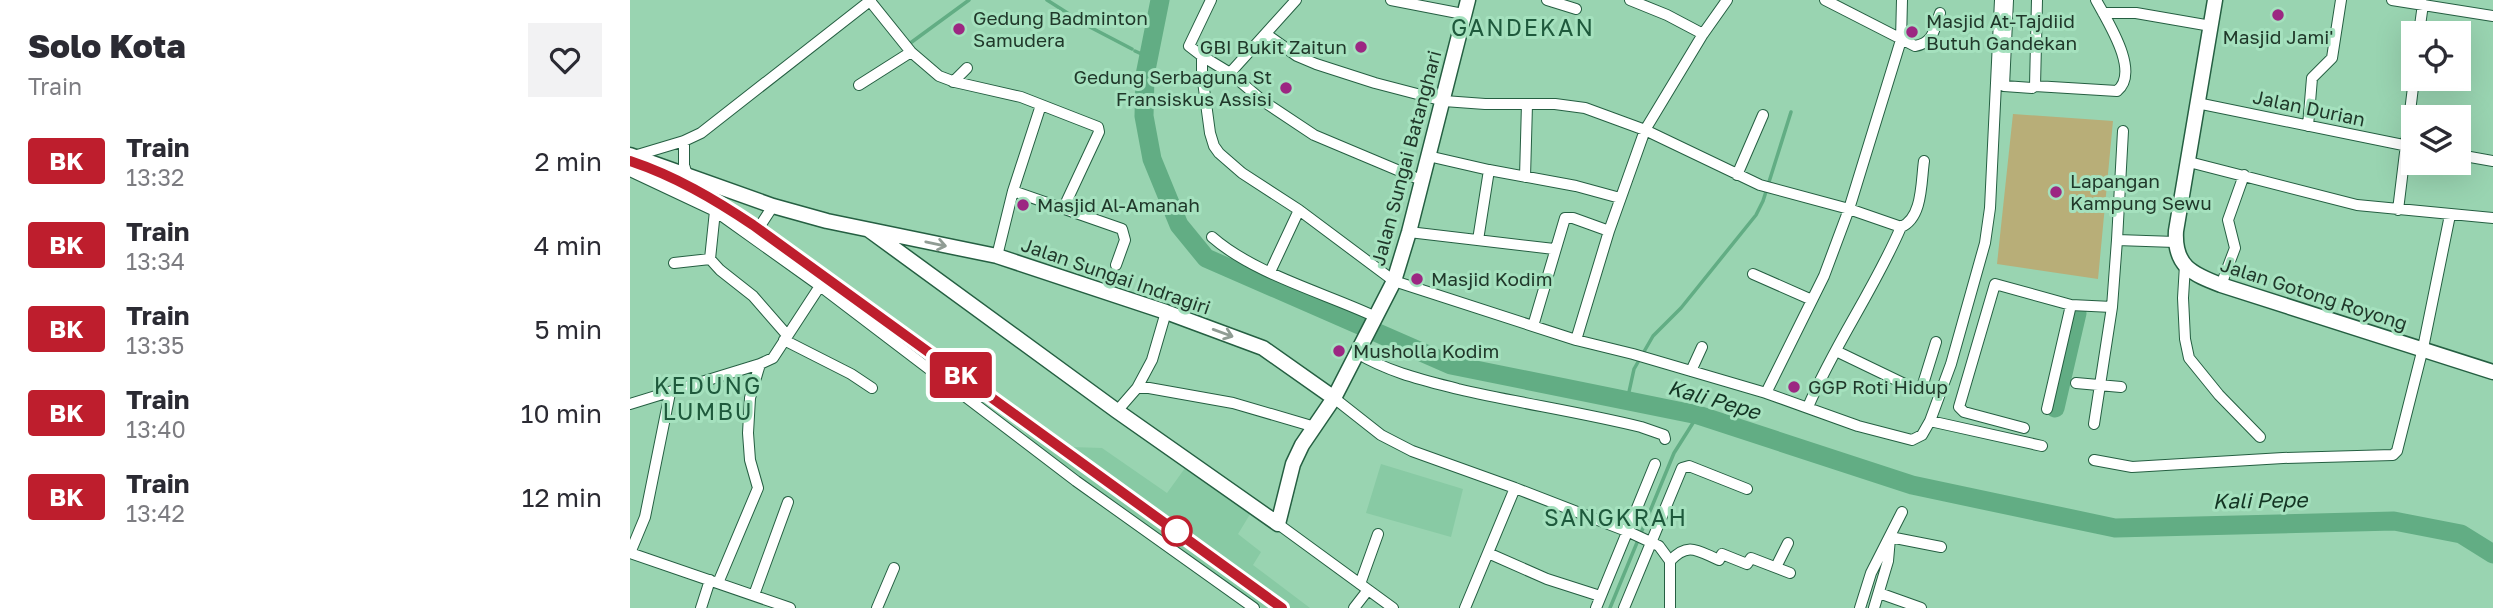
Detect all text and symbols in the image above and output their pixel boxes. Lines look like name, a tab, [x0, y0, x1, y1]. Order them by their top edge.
place label: Gedung Badminton Samudera	[973, 6, 1148, 51]
marker: Masjid Jami'	[2270, 7, 2286, 23]
place label: Masjid At-Tajdiid Butuh Gandekan	[1926, 9, 2077, 54]
district label: GANDEKAN	[1451, 13, 1595, 41]
marker: Gedung Badminton Samudera	[951, 21, 967, 37]
map controls	[2401, 21, 2471, 175]
button: locate	[2401, 21, 2471, 91]
button: heart	[528, 23, 602, 97]
marker: Masjid At-Tajdiid Butuh Gandekan	[1904, 24, 1920, 40]
place label: Masjid Jami'	[2222, 25, 2334, 48]
text: Solo Kota	[28, 26, 186, 65]
place label: GBI Bukit Zaitun	[1200, 35, 1347, 58]
marker: GBI Bukit Zaitun	[1353, 39, 1369, 55]
street label: Jalan Sungai Batanghari	[1366, 48, 1445, 268]
place label: Gedung Serbaguna St Fransiskus Assisi	[1074, 65, 1272, 110]
text: Train	[28, 72, 82, 100]
marker: Gedung Serbaguna St Fransiskus Assisi	[1278, 80, 1294, 96]
street label: Jalan Durian	[2251, 84, 2367, 131]
button: layers	[2401, 105, 2471, 175]
text: Train	[126, 132, 190, 163]
text: BK	[49, 146, 84, 175]
text: 2 min	[534, 146, 602, 177]
text: 13:32	[126, 163, 184, 191]
place label: Lapangan Kampung Sewu	[2070, 169, 2212, 214]
marker: Lapangan Kampung Sewu	[2048, 184, 2064, 200]
place label: Masjid Al-Amanah	[1037, 193, 1200, 216]
marker: Masjid Al-Amanah	[1015, 197, 1031, 213]
text: Train	[126, 216, 190, 247]
text: BK	[49, 230, 84, 259]
text: 4 min	[534, 230, 602, 261]
street label: Jalan Sungai Indragiri	[1018, 232, 1214, 319]
one-way arrow	[924, 237, 947, 251]
text: 13:34	[126, 247, 185, 275]
street label: Jalan Gotong Royong	[2218, 252, 2411, 335]
place label: Masjid Kodim	[1431, 267, 1553, 290]
marker: Masjid Kodim	[1409, 271, 1425, 287]
text: Train	[126, 300, 190, 331]
text: BK	[49, 314, 84, 343]
text: 5 min	[534, 314, 602, 345]
one-way arrow	[1211, 328, 1233, 340]
text: 13:35	[126, 331, 184, 359]
place label: Musholla Kodim	[1353, 339, 1499, 362]
marker: Musholla Kodim	[1331, 343, 1347, 359]
line badge: BK	[930, 352, 992, 398]
text: BK	[944, 360, 978, 389]
district label: KEDUNG LUMBU	[654, 371, 762, 425]
water label: Kali Pepe	[1665, 374, 1765, 425]
place label: GGP Roti Hidup	[1808, 375, 1948, 398]
marker: GGP Roti Hidup	[1786, 379, 1802, 395]
text: Train	[126, 384, 190, 415]
text: BK	[49, 398, 84, 427]
text: 10 min	[521, 398, 602, 429]
text: 13:40	[126, 415, 186, 443]
text: Train	[126, 468, 190, 499]
text: BK	[49, 482, 84, 511]
text: 12 min	[522, 482, 602, 513]
water label: Kali Pepe	[2212, 486, 2309, 514]
text: 13:42	[126, 499, 185, 527]
district label: SANGKRAH	[1544, 503, 1688, 531]
unlabelled marker	[1162, 516, 1192, 546]

